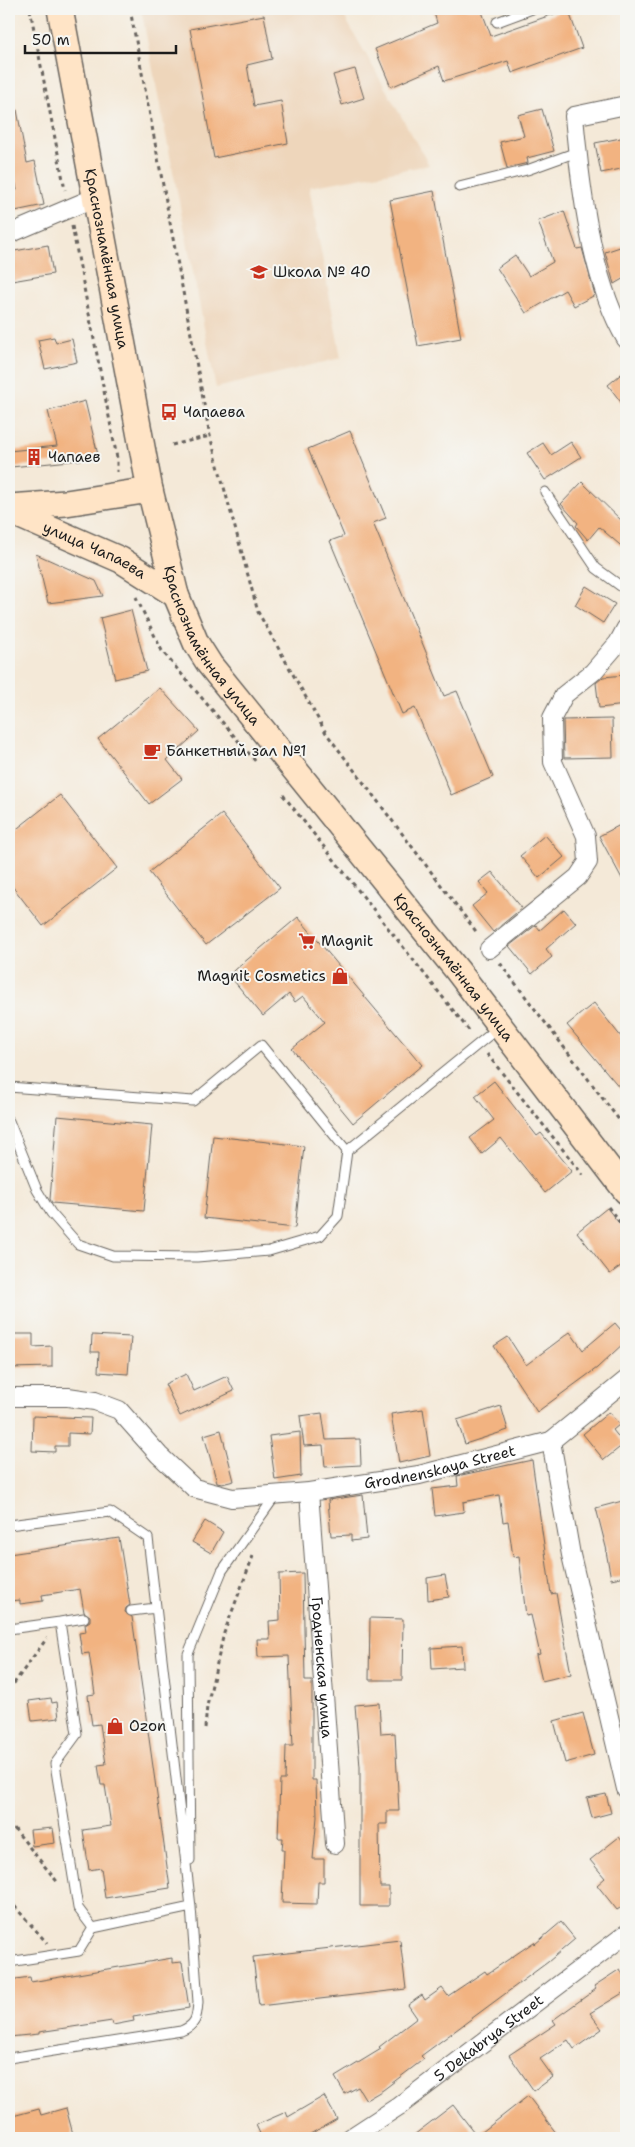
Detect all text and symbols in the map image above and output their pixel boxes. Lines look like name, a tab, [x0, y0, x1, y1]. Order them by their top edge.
scale bar	[25, 22, 176, 54]
text: 50 m	[32, 30, 70, 50]
street label: Краснознамённая улица	[80, 167, 134, 351]
school or university icon: Школа № 40	[249, 262, 269, 282]
place label: Школа № 40	[273, 262, 371, 282]
bus stop icon: Чапаева	[159, 402, 179, 422]
place label: Чапаева	[183, 402, 245, 422]
building icon: Чапаев	[24, 447, 44, 467]
place label: Чапаев	[48, 447, 101, 467]
street label: улица Чапаева	[40, 517, 150, 584]
street label: Краснознамённая улица	[159, 563, 265, 730]
cafe icon: Банкетный зал №1	[142, 741, 162, 761]
place label: Банкетный зал №1	[166, 741, 307, 761]
street label: Краснознамённая улица	[389, 889, 519, 1046]
supermarket icon: Magnit	[297, 931, 317, 951]
place label: Magnit	[321, 931, 373, 951]
place label: Magnit Cosmetics	[197, 966, 326, 986]
shop icon: Magnit Cosmetics	[330, 966, 350, 986]
street label: Grodnenskaya Street	[363, 1441, 518, 1493]
street label: Гродненская улица	[307, 1596, 337, 1740]
shop icon: Ozon	[105, 1716, 125, 1736]
place label: Ozon	[129, 1716, 166, 1736]
street label: 5 Dekabrya Street	[430, 1990, 547, 2086]

